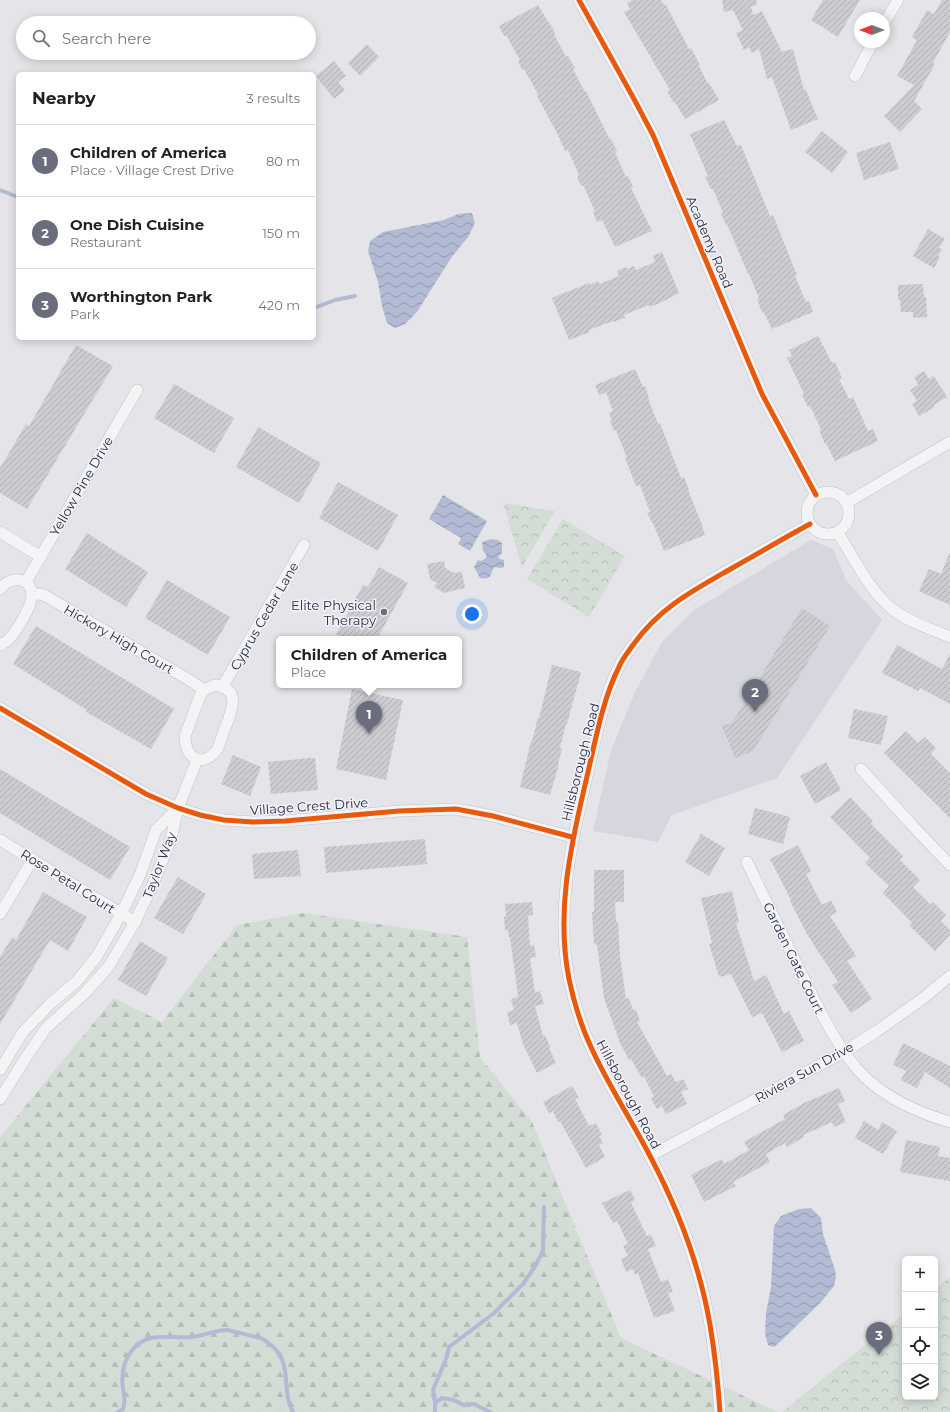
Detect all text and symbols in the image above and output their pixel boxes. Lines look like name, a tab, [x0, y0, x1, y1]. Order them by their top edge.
north arrow	[854, 12, 890, 48]
search box	[16, 16, 316, 60]
icon: search	[30, 27, 52, 49]
text: Search here	[62, 29, 151, 48]
text: Nearby	[32, 88, 96, 108]
text: 3 results	[246, 90, 300, 106]
text: Children of America	[70, 143, 227, 162]
text: 1	[42, 153, 48, 169]
text: 80 m	[266, 153, 300, 169]
text: Place · Village Crest Drive	[70, 162, 234, 178]
street label: Academy Road	[683, 193, 737, 291]
text: One Dish Cuisine	[70, 215, 204, 234]
text: 2	[41, 225, 49, 241]
text: 150 m	[262, 225, 300, 241]
text: Restaurant	[70, 234, 141, 250]
text: Worthington Park	[70, 287, 212, 306]
text: 3	[41, 297, 49, 313]
text: 420 m	[258, 297, 300, 313]
text: Park	[70, 306, 100, 322]
street label: Yellow Pine Drive	[46, 433, 116, 539]
street label: Cyprus Cedar Lane	[226, 559, 302, 673]
place label: Elite Physical Therapy	[291, 597, 377, 628]
street label: Hickory High Court	[61, 601, 177, 677]
your location	[462, 604, 482, 624]
marker: Elite Physical Therapy	[379, 607, 389, 617]
popup	[276, 636, 462, 688]
text: Children of America	[291, 645, 447, 664]
text: Place	[291, 664, 326, 680]
pin: 2	[742, 679, 768, 712]
pin: 1	[356, 701, 382, 734]
street label: Hillsborough Road	[558, 701, 602, 823]
street label: Village Crest Drive	[249, 794, 369, 818]
street label: Taylor Way	[139, 829, 179, 901]
street label: Rose Petal Court	[18, 846, 118, 916]
street label: Garden Gate Court	[760, 900, 828, 1016]
street label: Hillsborough Road	[593, 1037, 665, 1151]
street label: Riviera Sun Drive	[752, 1038, 856, 1106]
map controls	[902, 1256, 938, 1400]
button: +	[902, 1256, 938, 1292]
button: −	[902, 1292, 938, 1328]
pin: 3	[866, 1322, 892, 1355]
button: locate	[902, 1328, 938, 1364]
button: layers	[902, 1364, 938, 1400]

